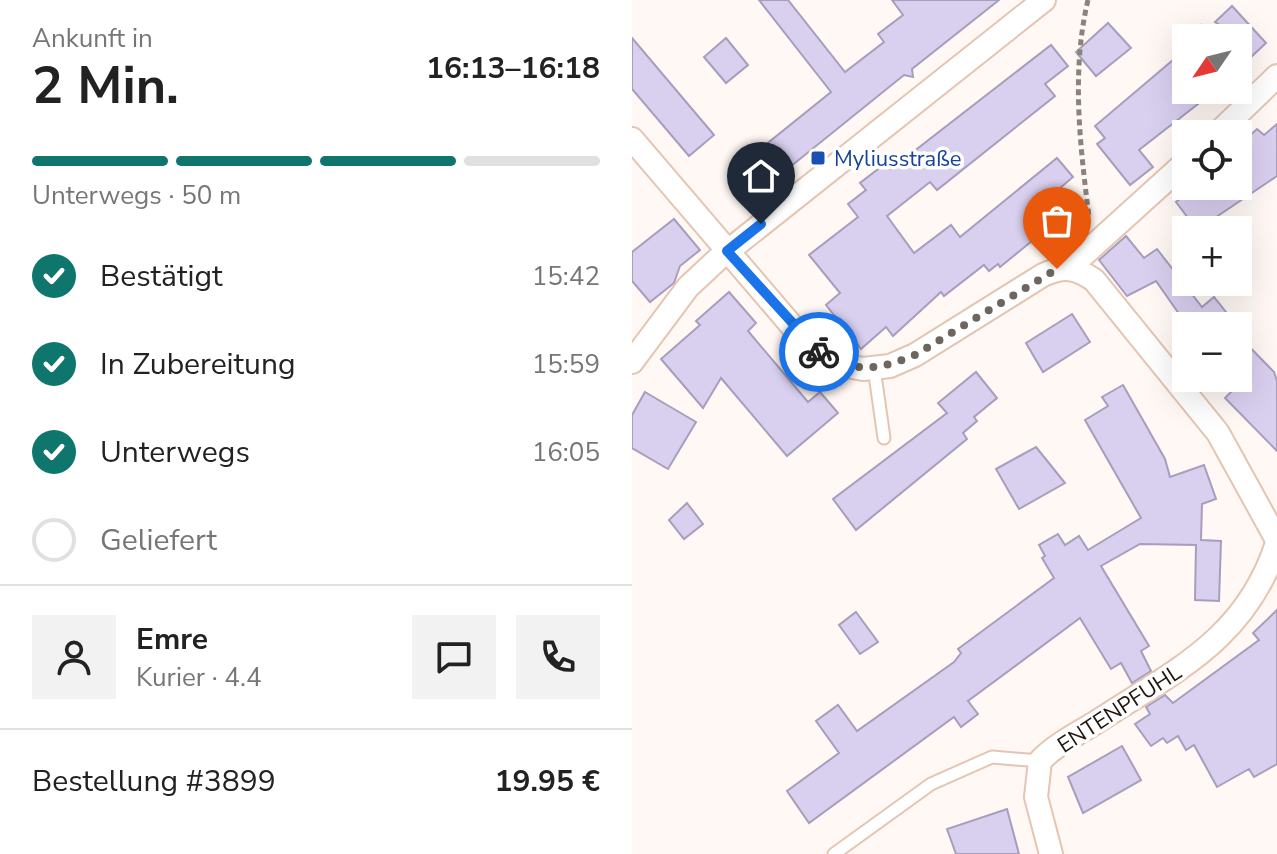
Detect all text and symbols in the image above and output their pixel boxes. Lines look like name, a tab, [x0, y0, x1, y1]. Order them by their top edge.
text: Ankunft in	[32, 21, 153, 56]
north arrow	[1172, 24, 1252, 104]
map controls	[1172, 24, 1252, 392]
text: 16:13–16:18	[426, 48, 600, 89]
text: 2 Min.	[32, 50, 179, 121]
button: locate	[1172, 120, 1252, 200]
pin	[727, 142, 795, 224]
place label: Myliusstraße	[834, 144, 962, 174]
marker: Myliusstraße	[809, 149, 827, 167]
icon: home	[739, 154, 783, 198]
text: Unterwegs · 50 m	[32, 178, 241, 213]
pin	[1023, 187, 1091, 269]
icon: bag	[1035, 199, 1079, 243]
button: +	[1172, 216, 1252, 296]
icon: check	[32, 254, 76, 298]
text: Bestätigt	[100, 256, 222, 297]
text: 15:42	[532, 259, 600, 294]
courier	[779, 312, 859, 392]
button: −	[1172, 312, 1252, 392]
icon: bike	[797, 330, 841, 374]
icon: check	[32, 342, 76, 386]
text: In Zubereitung	[100, 344, 296, 385]
text: 15:59	[532, 347, 600, 382]
icon: check	[32, 430, 76, 474]
text: Unterwegs	[100, 432, 250, 473]
text: 16:05	[532, 435, 600, 470]
text: Geliefert	[100, 520, 217, 561]
button: person	[32, 615, 116, 699]
button: chat	[412, 615, 496, 699]
button: phone	[516, 615, 600, 699]
text: Emre	[136, 619, 208, 660]
street label: ENTENPFUHL	[1052, 658, 1187, 760]
text: Kurier · 4.4	[136, 660, 261, 695]
text: Bestellung #3899	[32, 761, 276, 802]
text: 19.95 €	[494, 761, 600, 802]

